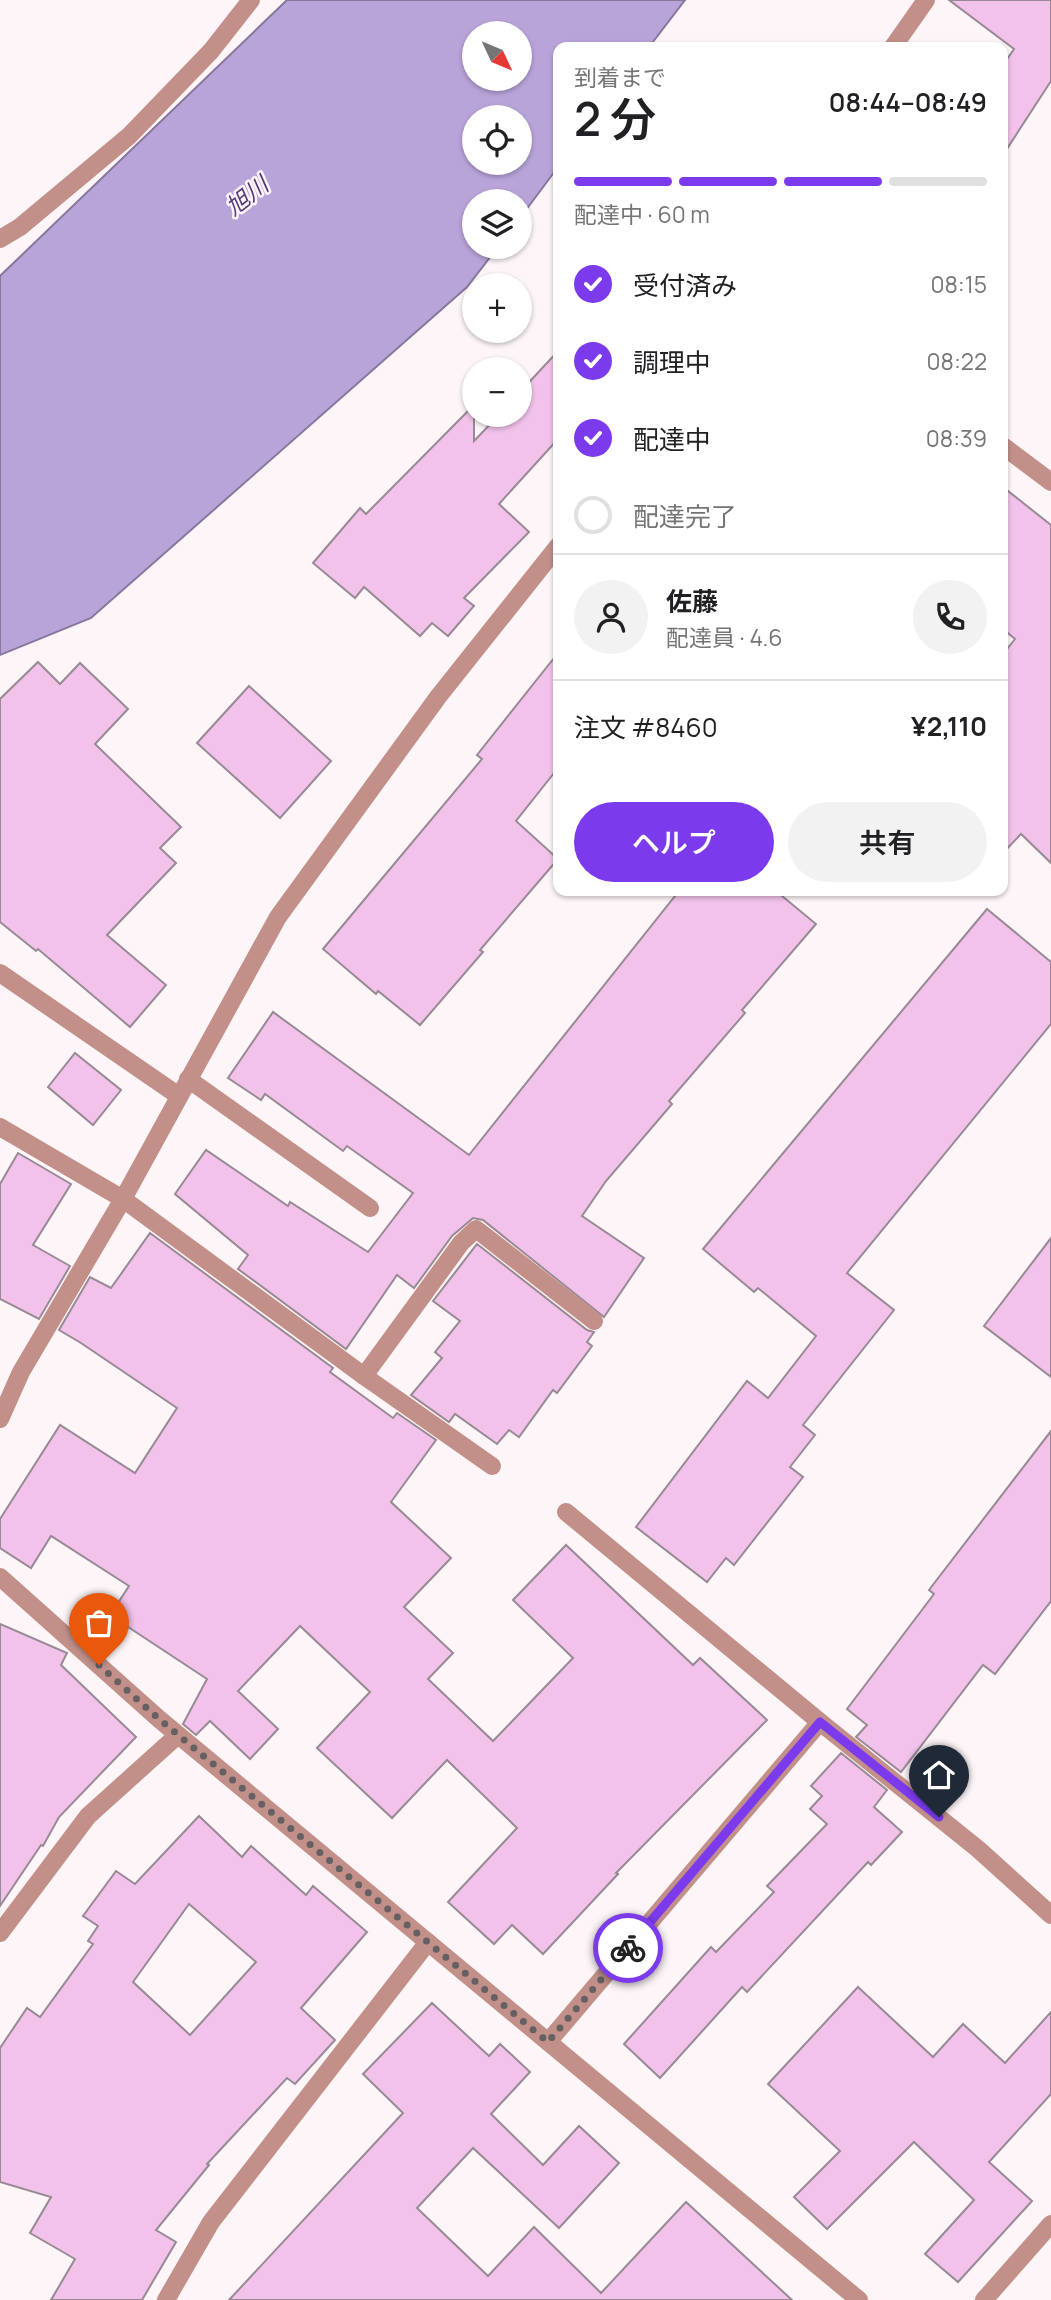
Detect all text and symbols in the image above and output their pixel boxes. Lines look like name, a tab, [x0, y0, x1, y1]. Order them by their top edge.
north arrow	[462, 21, 532, 91]
map controls	[462, 21, 532, 427]
text: 到着まで	[574, 61, 666, 93]
text: 08:44–08:49	[829, 84, 987, 120]
text: 2 分	[574, 87, 656, 150]
button: locate	[462, 105, 532, 175]
water label: 旭川	[218, 167, 277, 222]
button: layers	[462, 189, 532, 259]
text: 配達中 · 60 m	[574, 198, 710, 230]
icon: check	[574, 265, 612, 303]
text: 受付済み	[633, 267, 737, 303]
text: 08:15	[930, 268, 987, 300]
button: +	[462, 273, 532, 343]
icon: check	[574, 342, 612, 380]
text: 調理中	[633, 344, 711, 380]
text: 08:22	[927, 345, 987, 377]
button: −	[462, 357, 532, 427]
icon: check	[574, 419, 612, 457]
text: 配達中	[633, 421, 711, 457]
text: 08:39	[926, 422, 987, 454]
text: 配達完了	[633, 498, 737, 534]
button: person	[574, 580, 648, 654]
button: phone	[913, 580, 987, 654]
text: 佐藤	[666, 583, 718, 619]
text: 配達員 · 4.6	[666, 621, 783, 653]
text: ¥2,110	[911, 708, 987, 744]
text: 注文 #8460	[574, 709, 718, 745]
button: ヘルプ	[574, 802, 774, 882]
button: 共有	[788, 802, 987, 882]
pin	[69, 1593, 129, 1665]
icon: bag	[80, 1604, 118, 1642]
pin	[909, 1745, 969, 1817]
icon: home	[920, 1756, 958, 1794]
courier	[593, 1913, 663, 1983]
icon: bike	[609, 1929, 647, 1967]

